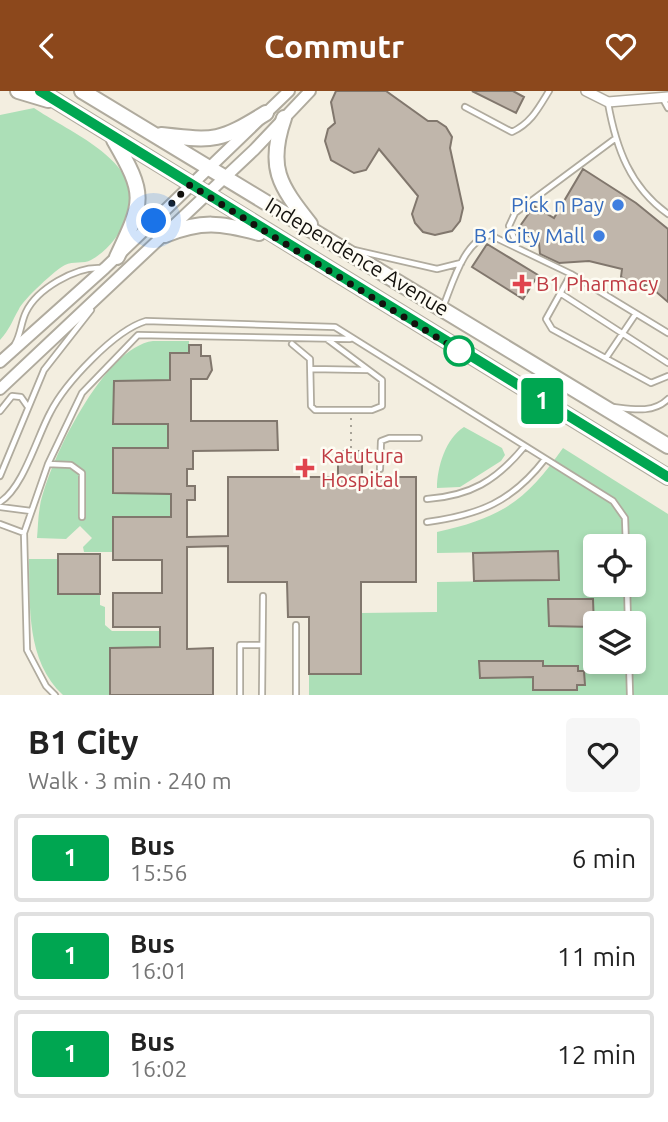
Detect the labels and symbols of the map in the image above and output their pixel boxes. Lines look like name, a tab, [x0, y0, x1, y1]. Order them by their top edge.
street label: Independence Avenue	[261, 192, 454, 320]
place label: Pick n Pay	[511, 192, 604, 216]
marker: Pick n Pay	[610, 197, 626, 213]
your location	[136, 203, 171, 238]
place label: B1 City Mall	[474, 223, 585, 247]
marker: B1 City Mall	[591, 228, 607, 244]
place label: B1 Pharmacy	[536, 271, 658, 295]
marker: B1 Pharmacy	[514, 276, 530, 292]
unlabelled marker	[444, 336, 474, 366]
line badge: 1	[519, 378, 565, 424]
place label: Katutura Hospital	[321, 443, 404, 491]
marker: Katutura Hospital	[295, 458, 315, 478]

